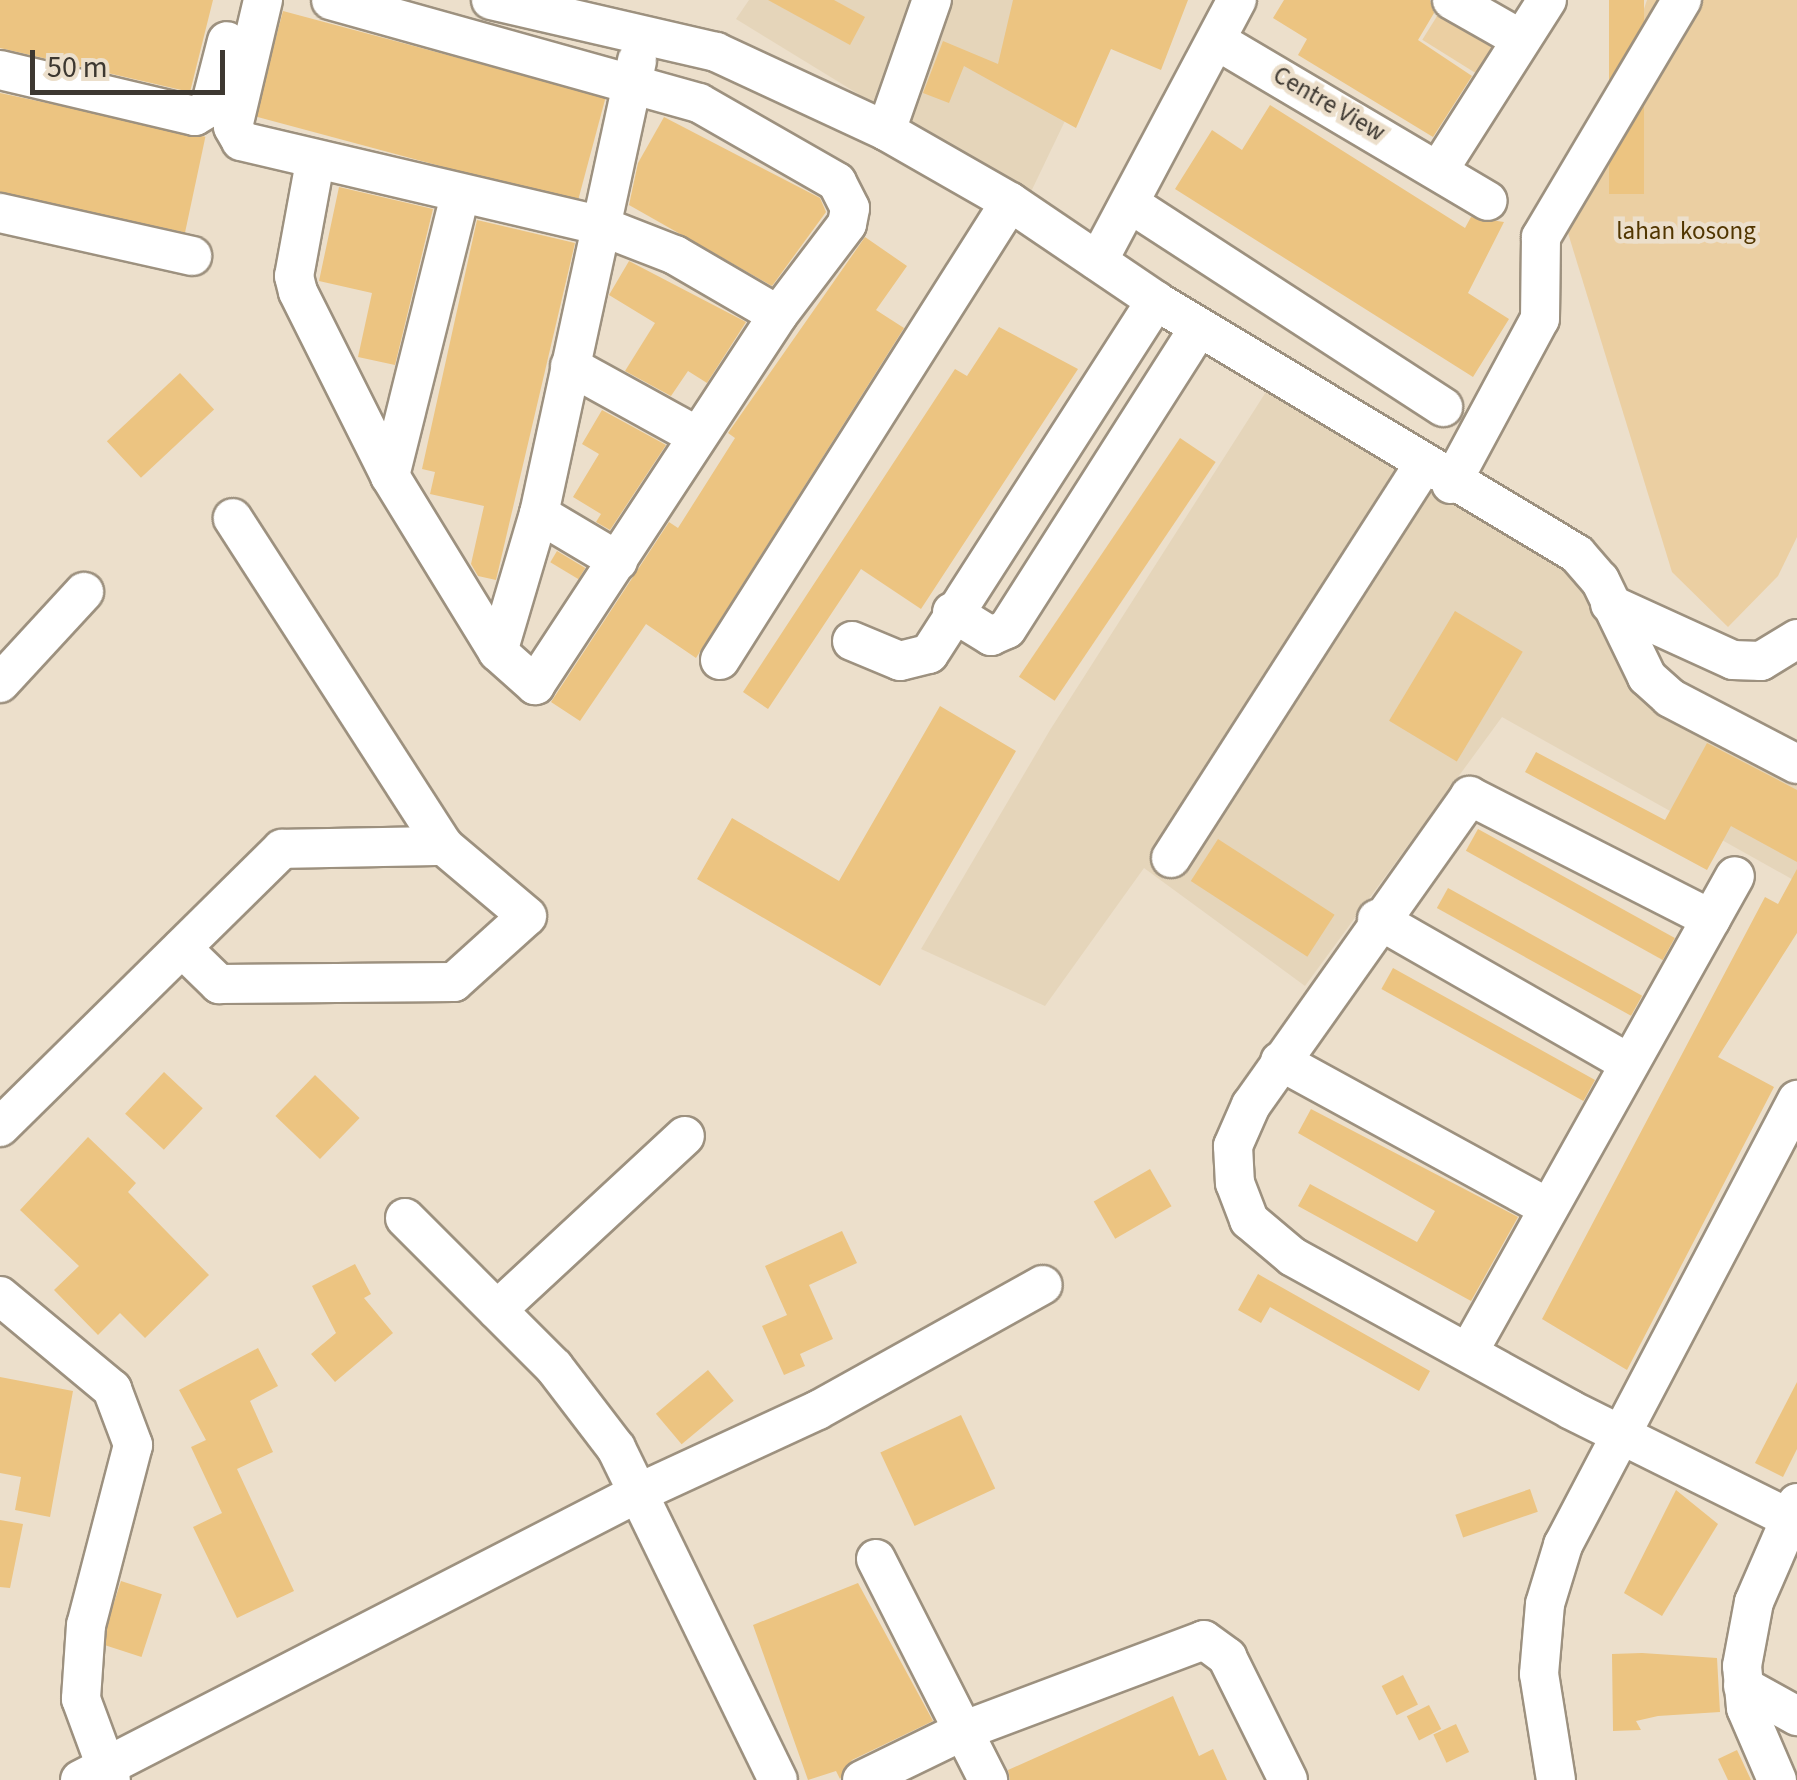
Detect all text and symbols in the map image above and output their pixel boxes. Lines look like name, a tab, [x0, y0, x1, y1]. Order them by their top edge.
scale bar	[35, 30, 230, 92]
text: 50 m	[47, 46, 108, 89]
street label: Centre View	[1268, 60, 1390, 148]
park label: lahan kosong	[1616, 216, 1756, 246]

